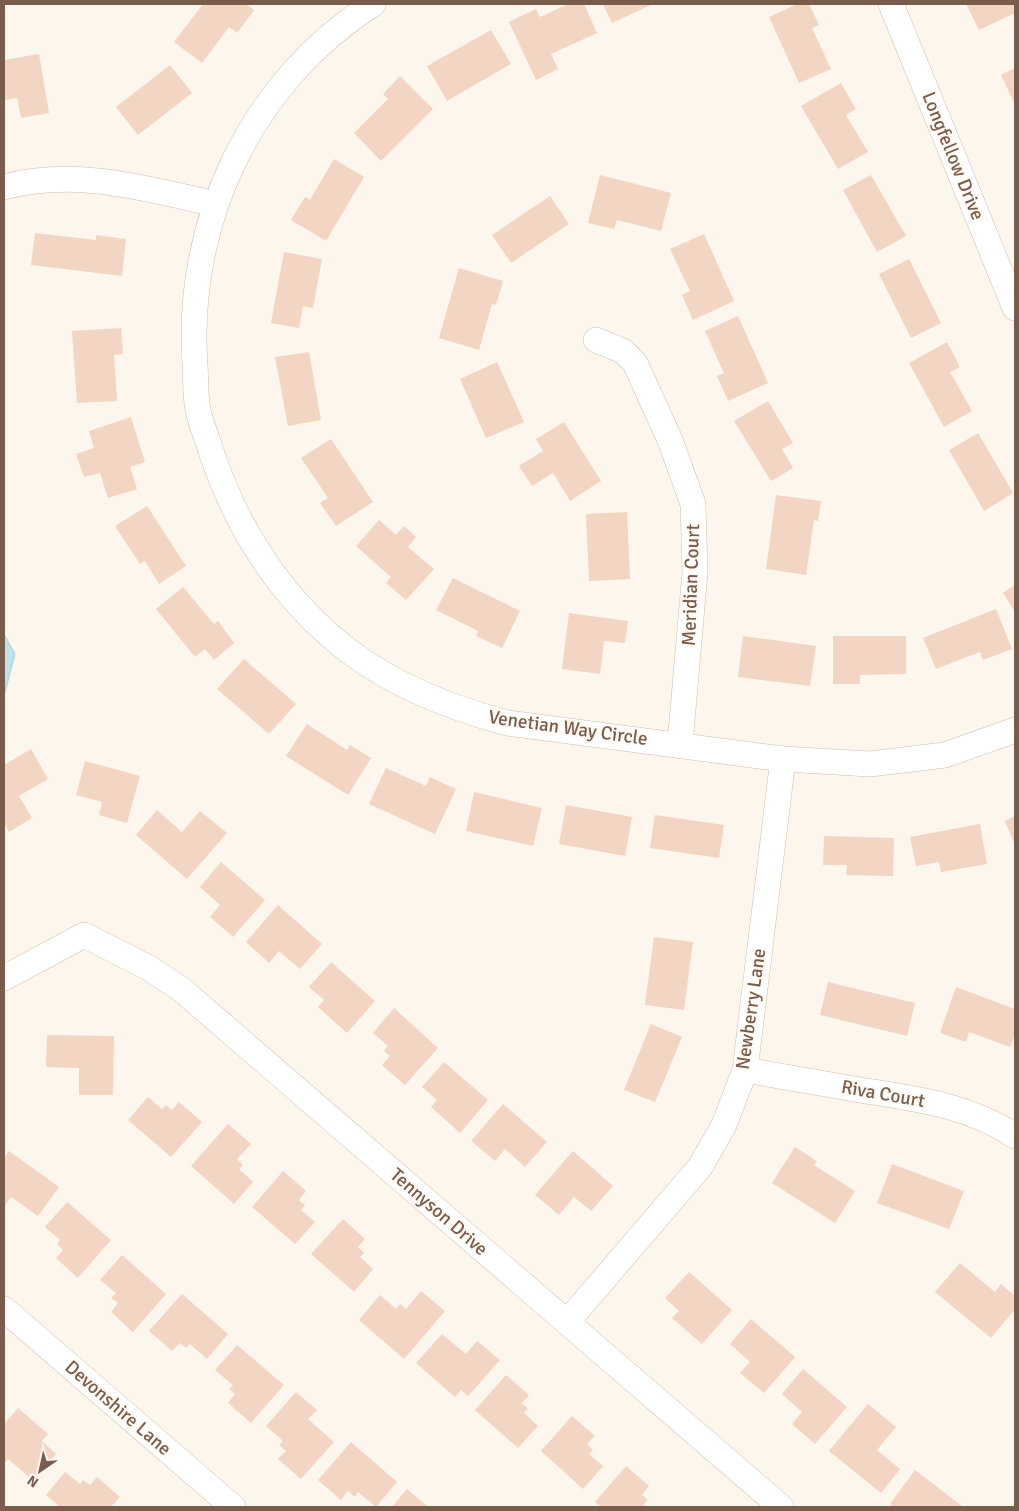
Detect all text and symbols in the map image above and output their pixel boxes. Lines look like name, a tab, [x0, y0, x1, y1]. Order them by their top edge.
street label: Longfellow Drive	[916, 88, 990, 224]
street label: Meridian Court	[677, 523, 705, 647]
street label: Venetian Way Circle	[487, 705, 649, 751]
street label: Newberry Lane	[731, 947, 771, 1071]
street label: Riva Court	[839, 1075, 927, 1113]
street label: Tennyson Drive	[385, 1163, 493, 1261]
street label: Devonshire Lane	[60, 1355, 176, 1461]
north arrow	[15, 1446, 65, 1496]
text: N	[24, 1472, 42, 1491]

